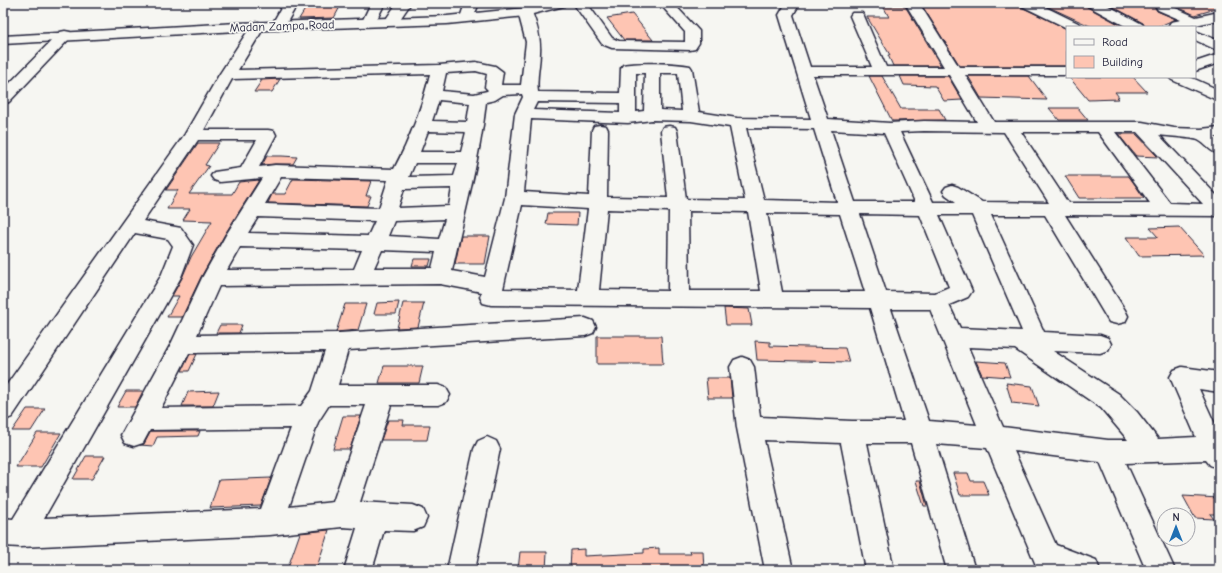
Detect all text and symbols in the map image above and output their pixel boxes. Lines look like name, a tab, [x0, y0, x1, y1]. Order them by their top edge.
street label: Madan Zampa Road	[229, 17, 335, 35]
legend	[1066, 26, 1196, 78]
text: Road	[1102, 35, 1128, 49]
text: Building	[1102, 55, 1143, 69]
north arrow	[1156, 507, 1196, 547]
text: N	[1172, 511, 1180, 524]

